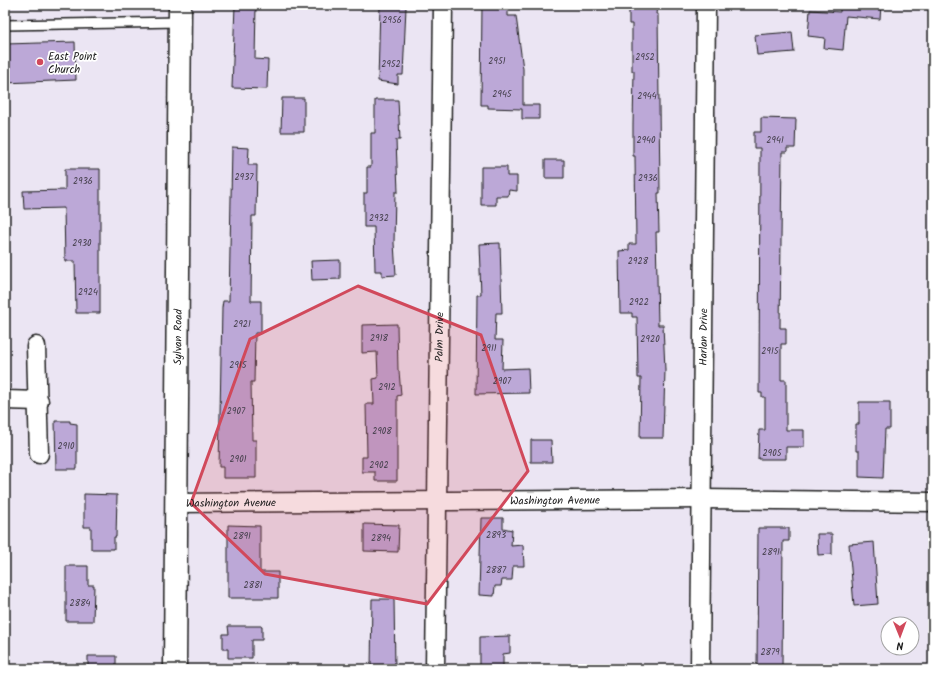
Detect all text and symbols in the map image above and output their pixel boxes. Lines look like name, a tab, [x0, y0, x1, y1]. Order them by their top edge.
house number: 2956	[382, 13, 402, 28]
place label: East Point Church	[48, 48, 97, 79]
house number: 2952	[635, 50, 655, 65]
house number: 2951	[488, 54, 506, 69]
marker: East Point Church	[35, 57, 45, 67]
house number: 2952	[381, 57, 401, 72]
house number: 2945	[492, 87, 513, 102]
house number: 2944	[637, 89, 657, 104]
house number: 2940	[636, 133, 656, 148]
house number: 2941	[766, 133, 784, 148]
house number: 2937	[235, 170, 254, 185]
house number: 2936	[638, 171, 658, 186]
house number: 2936	[73, 174, 93, 189]
house number: 2932	[369, 211, 389, 226]
house number: 2930	[72, 236, 92, 251]
house number: 2928	[628, 254, 649, 269]
house number: 2924	[78, 285, 98, 300]
house number: 2922	[629, 295, 649, 310]
street label: Sylvan Road	[169, 308, 188, 365]
street label: Harlan Drive	[695, 308, 713, 366]
street label: Palm Drive	[431, 312, 449, 362]
house number: 2921	[233, 317, 251, 332]
house number: 2918	[370, 331, 389, 346]
house number: 2920	[640, 332, 660, 347]
house number: 2911	[481, 341, 497, 356]
house number: 2915	[761, 344, 780, 359]
house number: 2915	[229, 358, 248, 373]
house number: 2907	[493, 374, 512, 389]
house number: 2912	[378, 380, 396, 395]
house number: 2907	[227, 404, 246, 419]
house number: 2908	[372, 424, 392, 439]
house number: 2910	[58, 439, 75, 454]
house number: 2905	[763, 446, 783, 461]
house number: 2901	[230, 452, 247, 467]
house number: 2902	[369, 458, 389, 473]
street label: Washington Avenue	[510, 492, 600, 510]
street label: Washington Avenue	[186, 494, 276, 513]
house number: 2893	[486, 528, 506, 543]
house number: 2891	[233, 529, 251, 544]
house number: 2894	[371, 531, 391, 546]
house number: 2891	[762, 545, 780, 560]
house number: 2887	[486, 563, 507, 578]
house number: 2881	[244, 578, 263, 593]
house number: 2884	[69, 596, 91, 611]
north arrow	[880, 616, 920, 656]
text: N	[896, 636, 904, 654]
house number: 2879	[760, 645, 780, 660]

